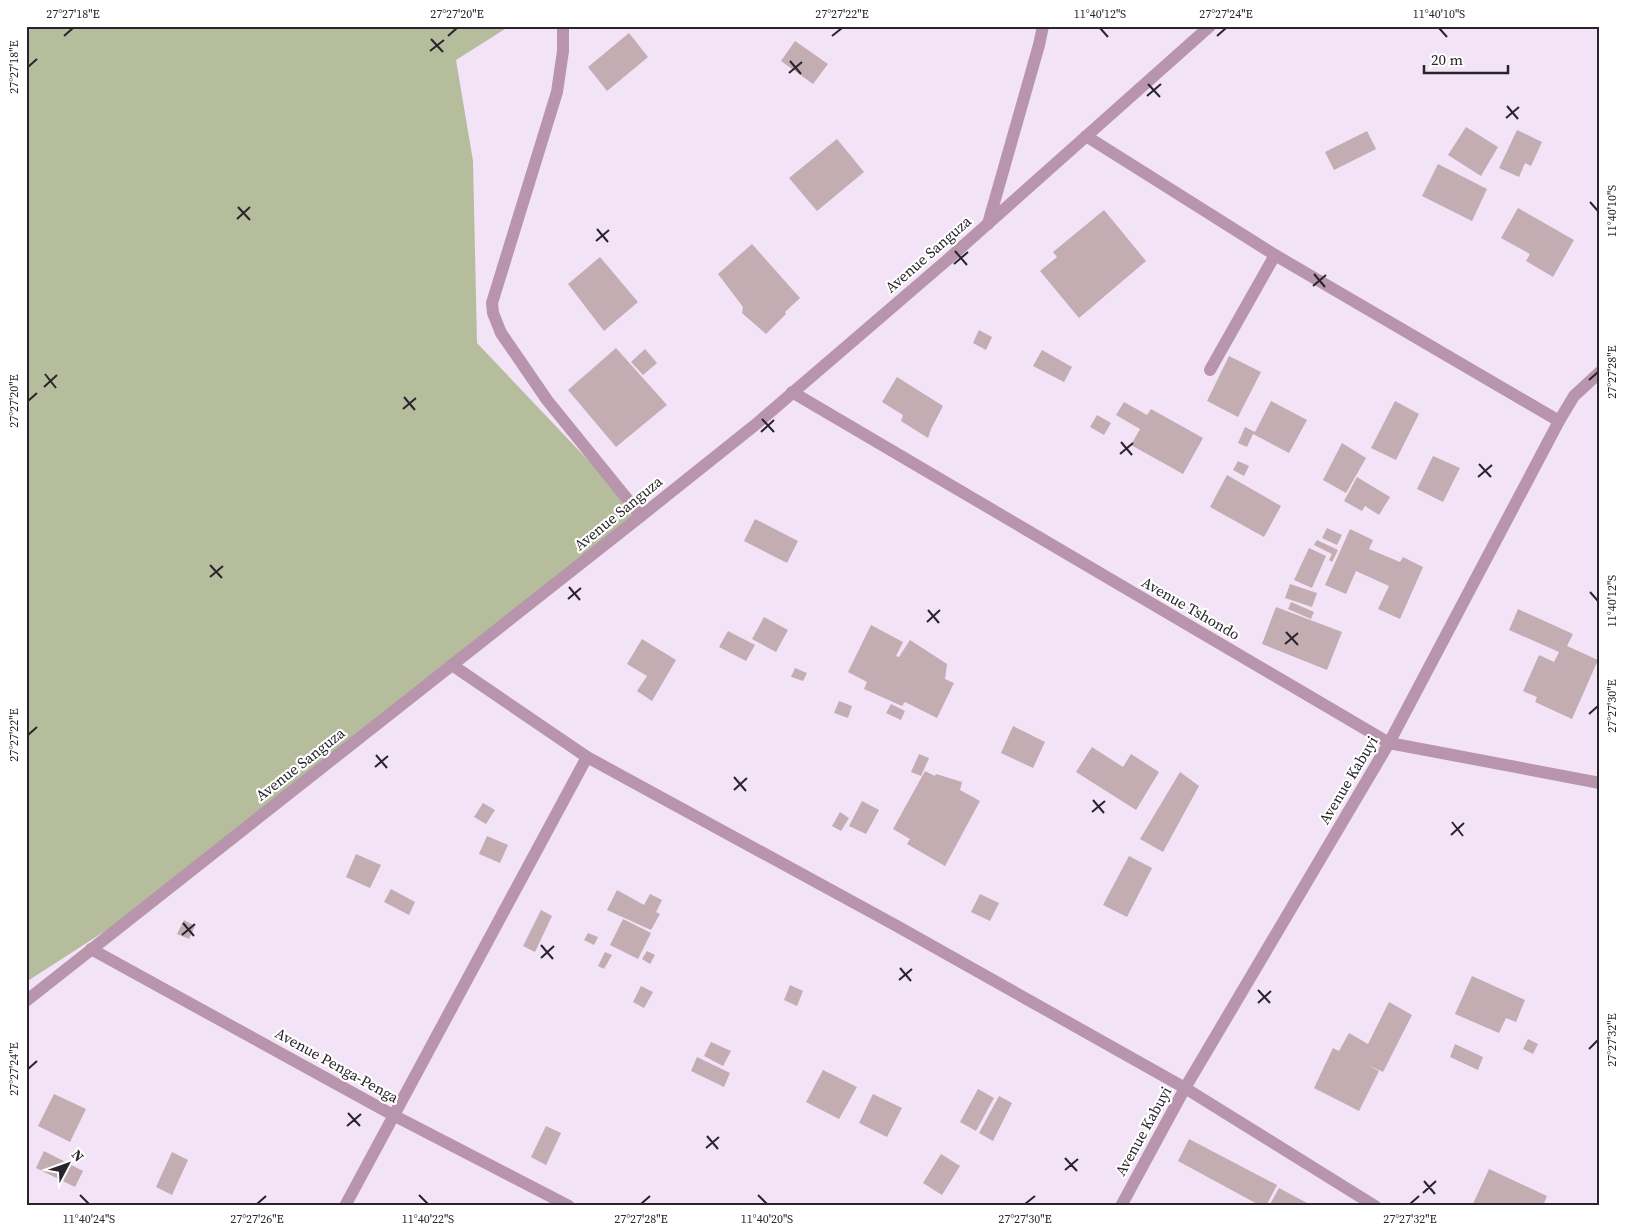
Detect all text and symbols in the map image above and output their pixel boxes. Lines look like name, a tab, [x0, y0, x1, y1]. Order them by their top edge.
text: 27°27'18"E	[46, 6, 100, 22]
text: 27°27'20"E	[430, 6, 484, 22]
text: 27°27'22"E	[815, 6, 869, 22]
text: 11°40'12"S	[1074, 6, 1126, 22]
text: 27°27'24"E	[1199, 6, 1253, 22]
text: 11°40'10"S	[1413, 6, 1465, 22]
text: 27°27'18"E	[6, 40, 22, 94]
scale bar	[1424, 42, 1507, 74]
text: 20 m	[1431, 49, 1463, 70]
text: 11°40'10"S	[1604, 185, 1620, 237]
street label: Avenue Sanguza	[880, 210, 976, 297]
text: 27°27'28"E	[1604, 345, 1620, 399]
text: 27°27'20"E	[6, 374, 22, 428]
street label: Avenue Sanguza	[569, 471, 667, 555]
street label: Avenue Tshondo	[1138, 571, 1244, 645]
text: 11°40'12"S	[1604, 575, 1620, 627]
text: 27°27'30"E	[1604, 679, 1620, 733]
text: 27°27'22"E	[6, 708, 22, 762]
street label: Avenue Sanguza	[251, 722, 349, 806]
street label: Avenue Kabuyi	[1313, 732, 1383, 828]
text: 27°27'32"E	[1604, 1013, 1620, 1067]
street label: Avenue Penga-Penga	[272, 1022, 403, 1108]
text: 27°27'24"E	[6, 1042, 22, 1096]
street label: Avenue Kabuyi	[1110, 1082, 1176, 1180]
north arrow	[42, 1140, 92, 1190]
text: N	[67, 1145, 89, 1166]
text: 11°40'24"S	[63, 1211, 115, 1227]
text: 27°27'26"E	[230, 1211, 284, 1227]
text: 11°40'22"S	[402, 1211, 454, 1227]
text: 27°27'28"E	[614, 1211, 668, 1227]
text: 11°40'20"S	[741, 1211, 793, 1227]
text: 27°27'30"E	[998, 1211, 1052, 1227]
text: 27°27'32"E	[1383, 1211, 1437, 1227]

